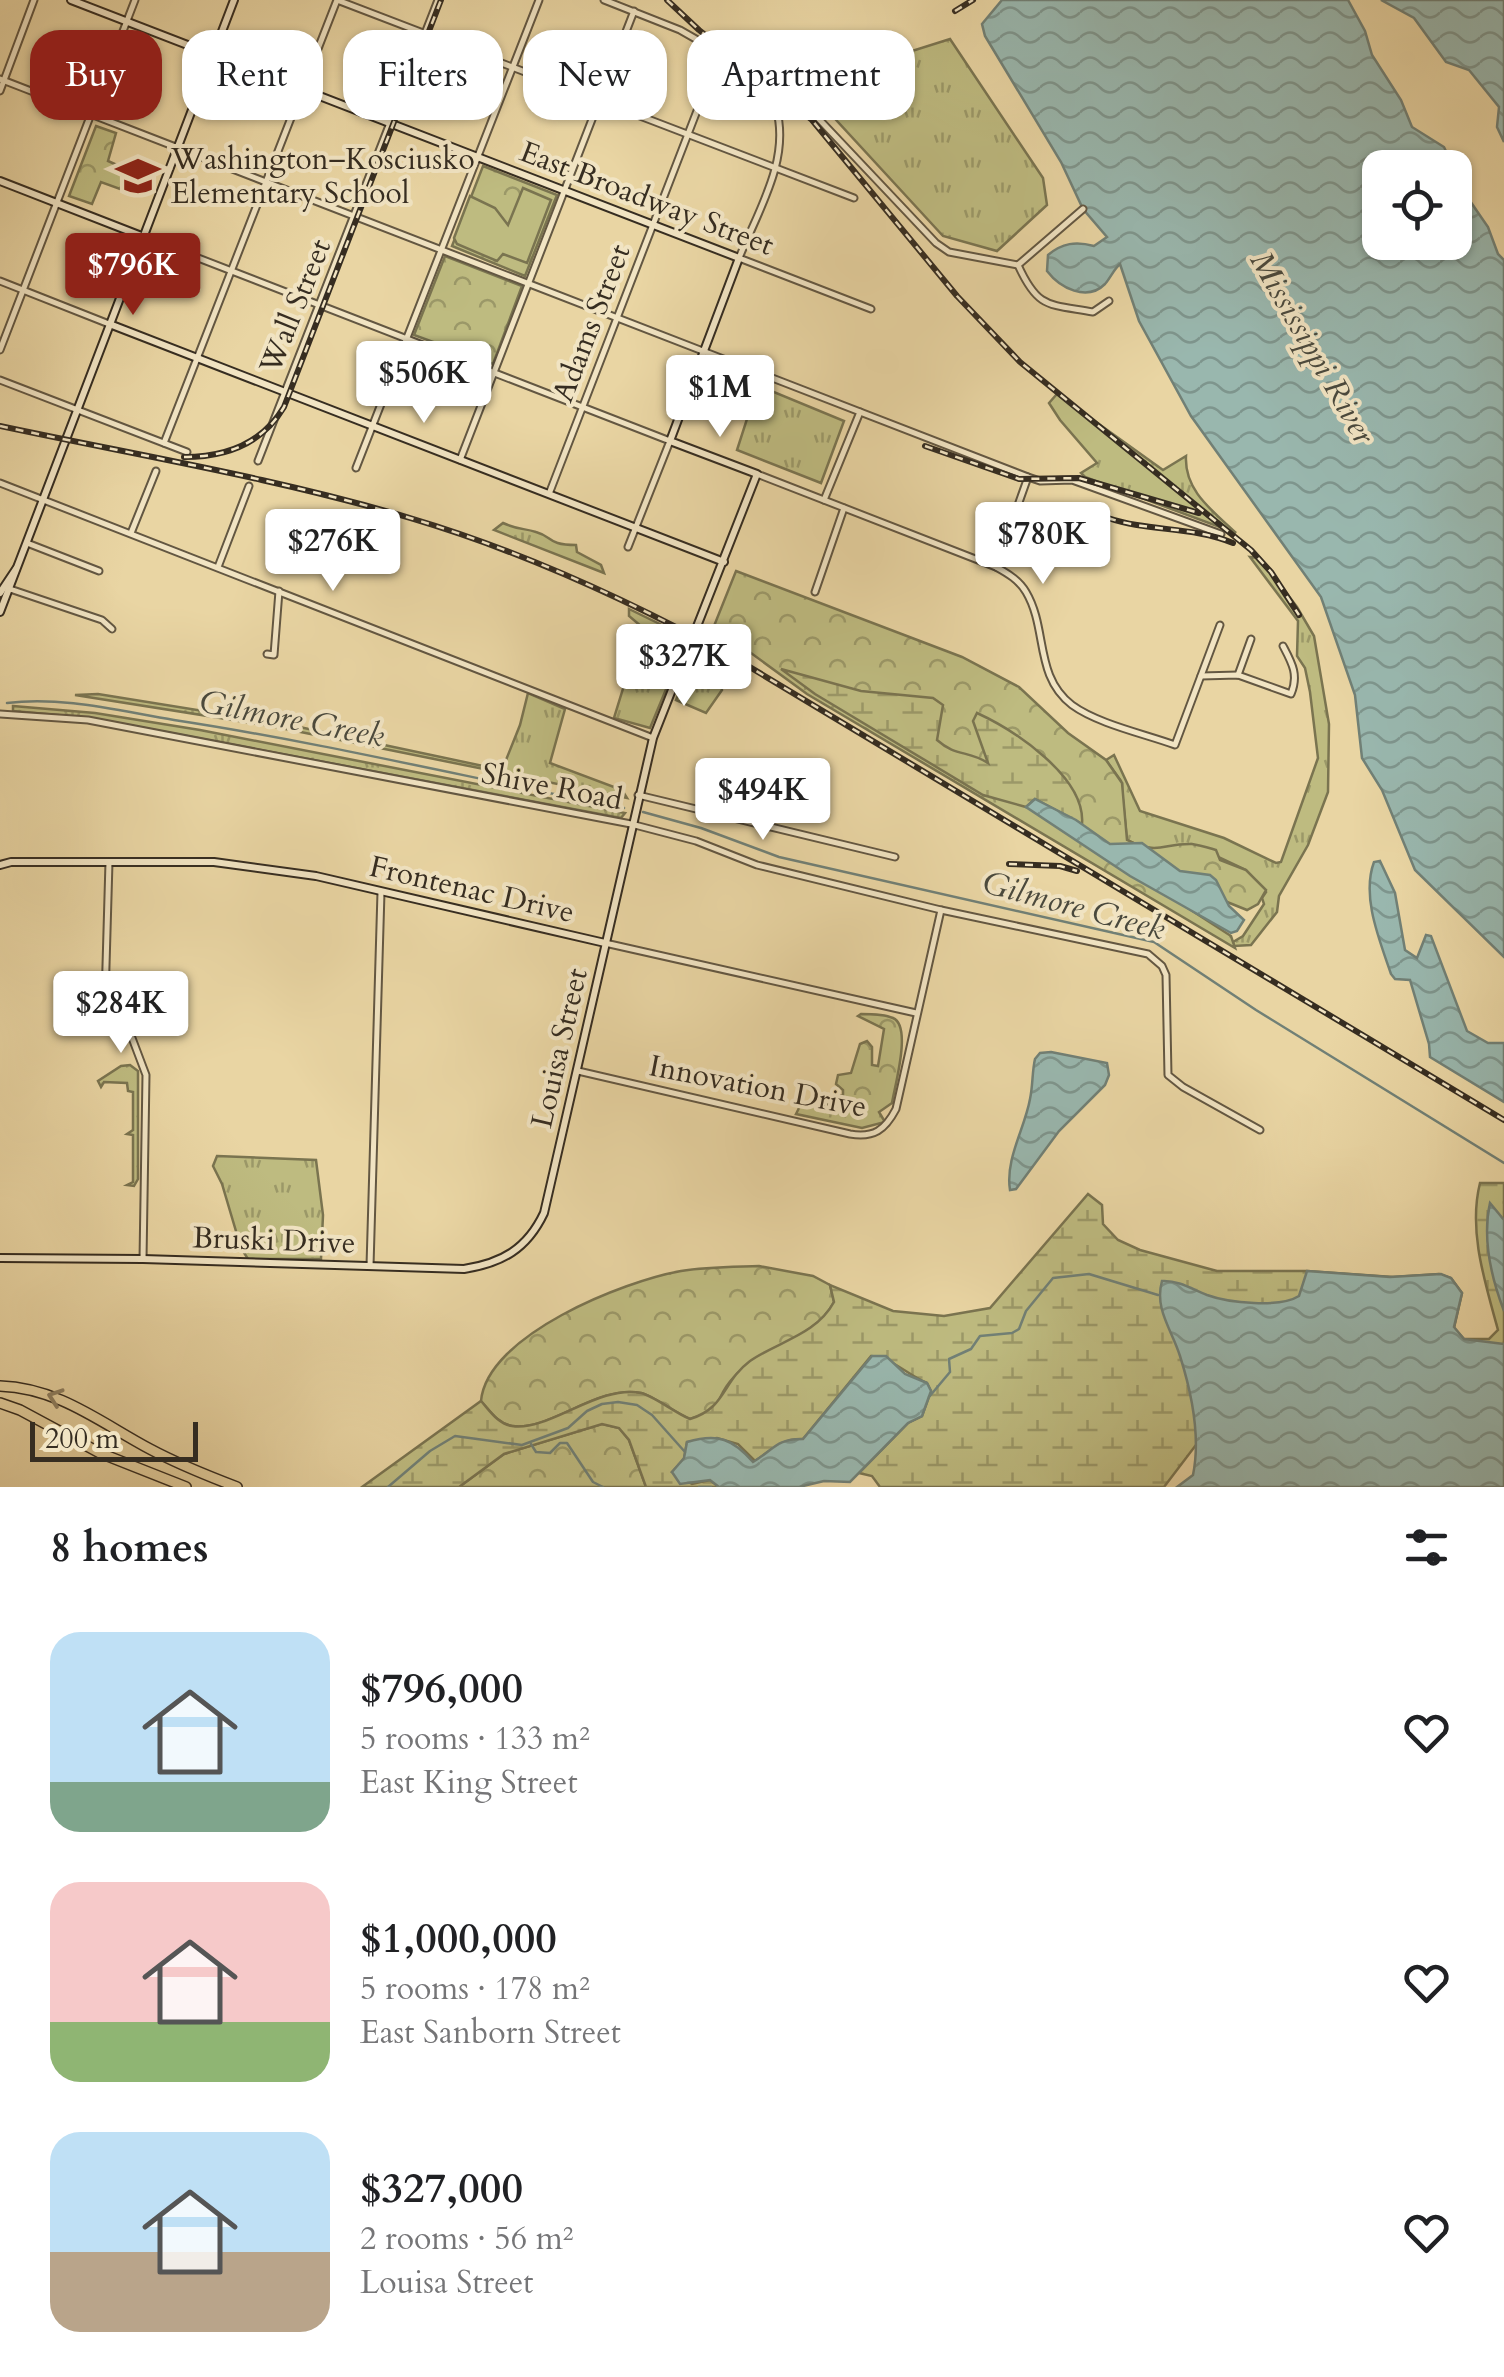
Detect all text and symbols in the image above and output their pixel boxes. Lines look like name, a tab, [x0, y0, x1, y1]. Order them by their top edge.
chip: Buy	[30, 30, 162, 120]
chip: Rent	[182, 30, 323, 120]
chip: Filters	[343, 30, 503, 120]
chip: New	[523, 30, 667, 120]
chip: Apartment	[687, 30, 915, 120]
street label: East Broadway Street	[514, 131, 780, 266]
place label: Washington–Kosciusko Elementary School	[170, 139, 475, 214]
map controls	[1362, 150, 1472, 260]
button: locate	[1362, 150, 1472, 260]
school or university icon: Washington–Kosciusko Elementary School	[114, 152, 162, 200]
street label: Wall Street	[250, 232, 341, 380]
pin: $796K	[63, 233, 203, 318]
street label: Adams Street	[543, 238, 641, 408]
text: $796K	[87, 243, 179, 287]
water label: Mississippi River	[1239, 243, 1386, 453]
pin: $506K	[354, 341, 494, 426]
text: $506K	[378, 351, 470, 395]
pin: $1M	[672, 355, 768, 440]
text: $1M	[688, 365, 752, 409]
pin: $780K	[973, 502, 1113, 587]
pin: $276K	[263, 509, 403, 594]
text: $780K	[997, 512, 1089, 556]
text: $276K	[287, 519, 379, 563]
pin: $327K	[614, 624, 754, 709]
text: $327K	[638, 634, 730, 678]
water label: Gilmore Creek	[196, 680, 388, 758]
street label: Shive Road	[478, 753, 626, 820]
pin: $494K	[693, 758, 833, 843]
text: $494K	[717, 768, 809, 812]
street label: Frontenac Drive	[366, 846, 578, 933]
water label: Gilmore Creek	[978, 860, 1170, 952]
street label: Louisa Street	[521, 964, 598, 1132]
pin: $284K	[51, 971, 191, 1056]
text: $284K	[75, 981, 167, 1025]
street label: Innovation Drive	[646, 1045, 870, 1128]
street label: Bruski Drive	[192, 1217, 356, 1264]
one-way arrow	[47, 1389, 64, 1409]
scale bar	[30, 1417, 198, 1462]
text: 200 m	[45, 1420, 119, 1458]
text: 8 homes	[50, 1519, 208, 1576]
icon: filters	[1399, 1520, 1454, 1575]
text: $796,000	[360, 1660, 523, 1717]
icon: home	[130, 1672, 250, 1792]
icon: heart	[1399, 1705, 1454, 1760]
text: 5 rooms · 133 m²	[360, 1717, 590, 1761]
text: East King Street	[360, 1761, 578, 1805]
text: $1,000,000	[360, 1910, 557, 1967]
icon: home	[130, 1922, 250, 2042]
icon: heart	[1399, 1955, 1454, 2010]
text: 5 rooms · 178 m²	[360, 1967, 590, 2011]
text: East Sanborn Street	[360, 2011, 621, 2055]
text: $327,000	[360, 2160, 523, 2217]
icon: home	[130, 2172, 250, 2292]
icon: heart	[1399, 2205, 1454, 2260]
text: 2 rooms · 56 m²	[360, 2217, 573, 2261]
text: Louisa Street	[360, 2261, 533, 2305]

